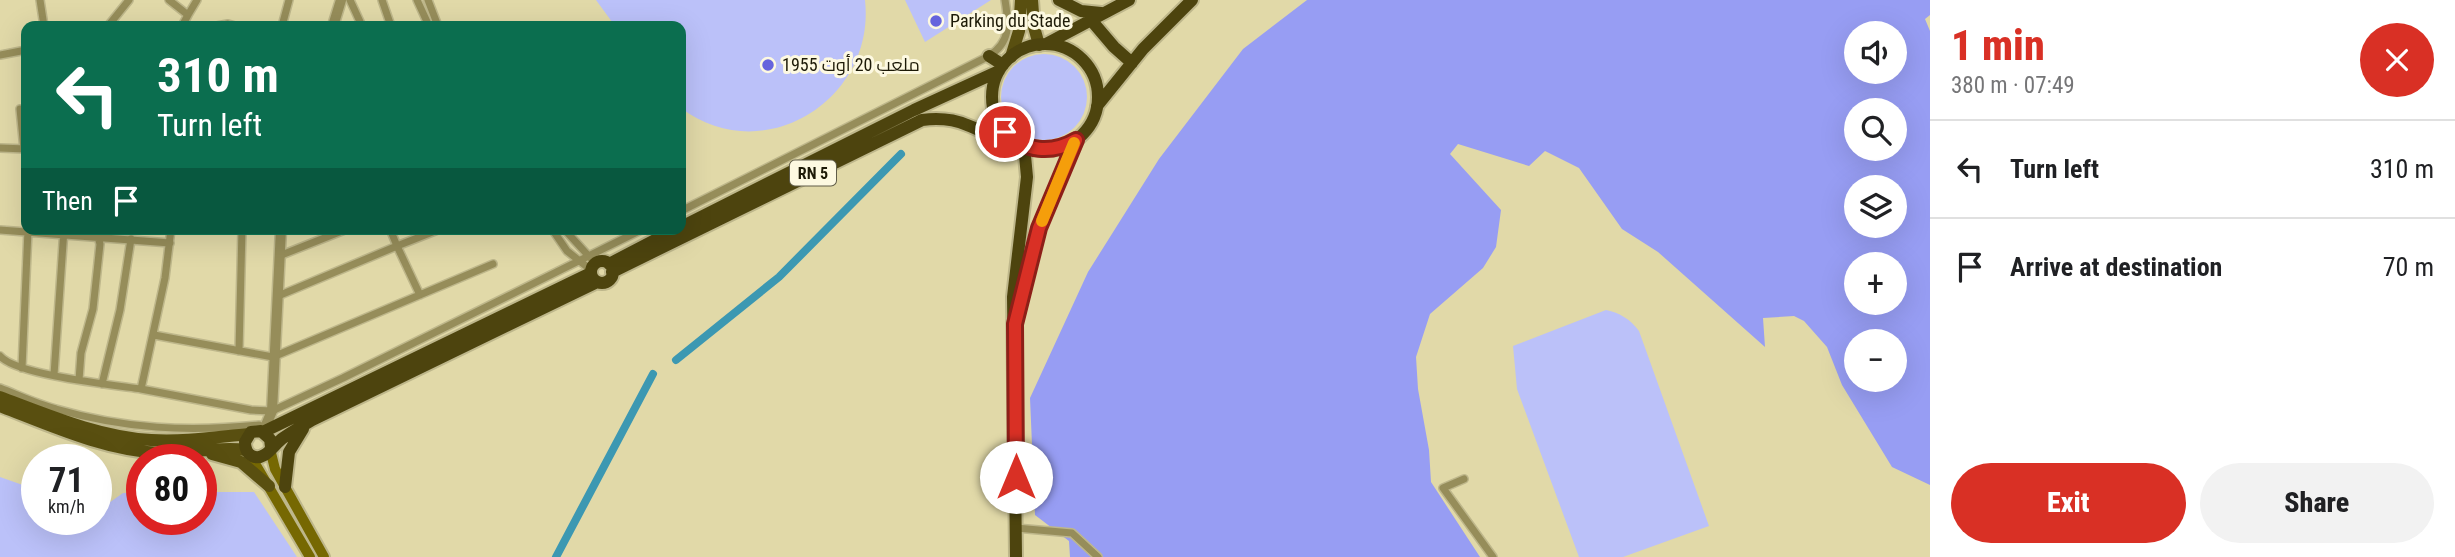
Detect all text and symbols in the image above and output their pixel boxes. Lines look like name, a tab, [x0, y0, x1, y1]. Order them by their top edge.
place label: Parking du Stade	[950, 10, 1070, 31]
marker: Parking du Stade	[928, 13, 944, 29]
map controls	[1844, 21, 1907, 392]
button: sound	[1844, 21, 1907, 84]
text: 1 min	[1951, 21, 2045, 70]
button: close	[2360, 23, 2434, 97]
text: 310 m	[157, 47, 279, 104]
icon: left	[42, 49, 133, 140]
place label: ملعب 20 أوت 1955	[782, 54, 920, 76]
marker: ملعب 20 أوت 1955	[760, 57, 776, 73]
text: 380 m · 07:49	[1951, 72, 2075, 99]
button: search	[1844, 98, 1907, 161]
pin	[975, 102, 1035, 162]
text: Turn left	[157, 106, 262, 144]
icon: arrive	[986, 113, 1024, 151]
icon: left	[1951, 150, 1989, 188]
text: Turn left	[2010, 154, 2099, 184]
text: 310 m	[2370, 154, 2434, 184]
road number: RN 5	[790, 160, 836, 186]
button: layers	[1844, 175, 1907, 238]
icon: arrive	[107, 182, 145, 220]
text: Then	[42, 186, 93, 216]
icon: arrive	[1951, 248, 1989, 286]
button: +	[1844, 252, 1907, 315]
text: Arrive at destination	[2010, 252, 2222, 282]
text: 70 m	[2383, 252, 2434, 282]
button: −	[1844, 329, 1907, 392]
position arrow	[979, 440, 1053, 514]
speed limit sign: 80	[126, 444, 217, 535]
text: 71	[49, 460, 84, 501]
button: Exit	[1951, 463, 2186, 543]
button: Share	[2200, 463, 2434, 543]
text: km/h	[48, 496, 85, 517]

